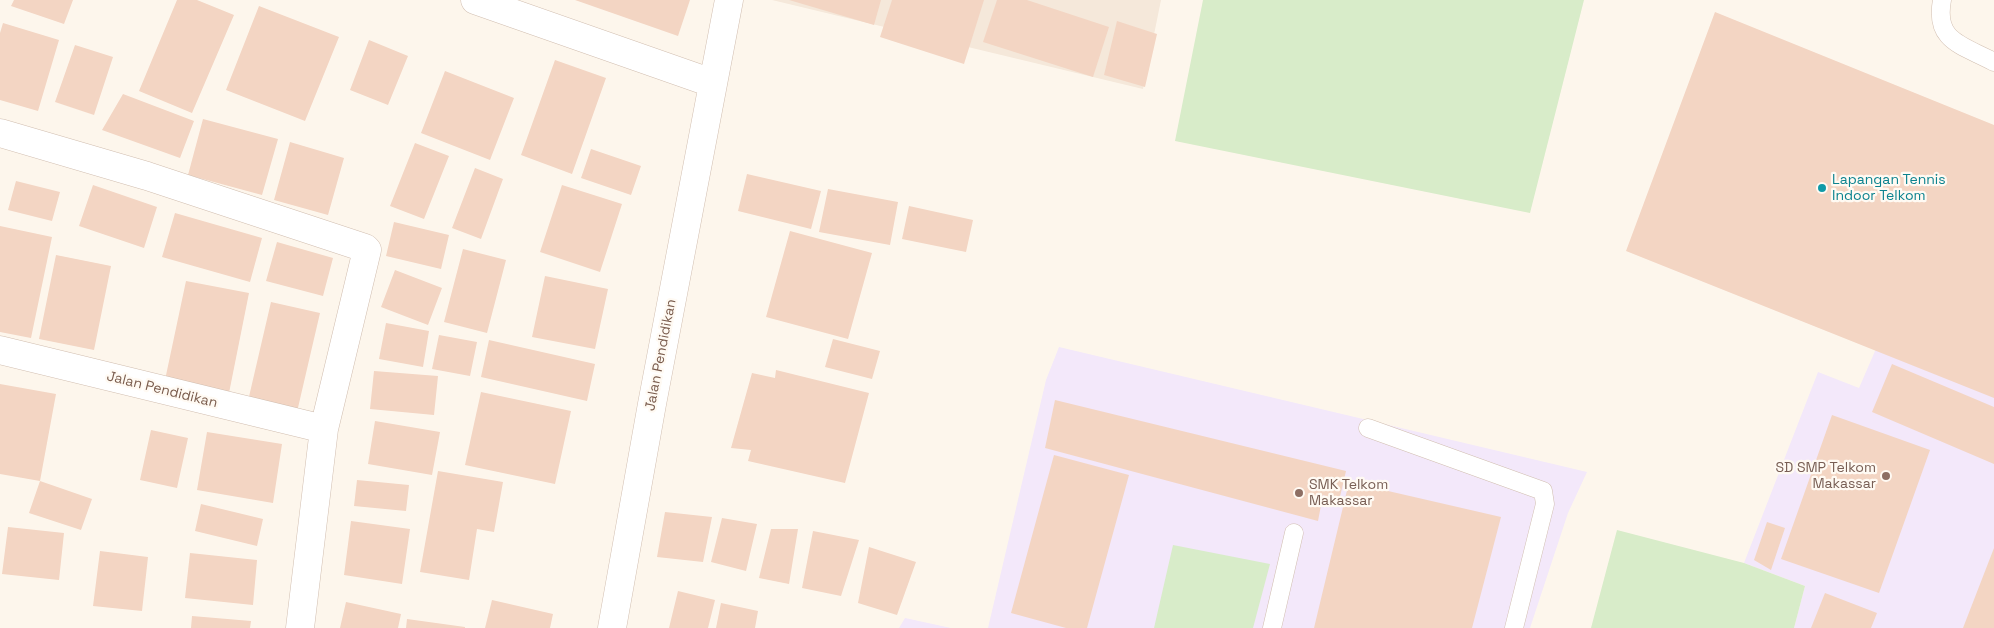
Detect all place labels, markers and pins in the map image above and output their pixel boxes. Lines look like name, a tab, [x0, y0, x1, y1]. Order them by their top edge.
place label: Lapangan Tennis Indoor Telkom	[1832, 172, 1946, 204]
marker: Lapangan Tennis Indoor Telkom	[1816, 182, 1828, 194]
place label: SD SMP Telkom Makassar	[1775, 460, 1876, 492]
marker: SD SMP Telkom Makassar	[1880, 470, 1892, 482]
place label: SMK Telkom Makassar	[1309, 477, 1388, 510]
marker: SMK Telkom Makassar	[1293, 487, 1305, 499]

